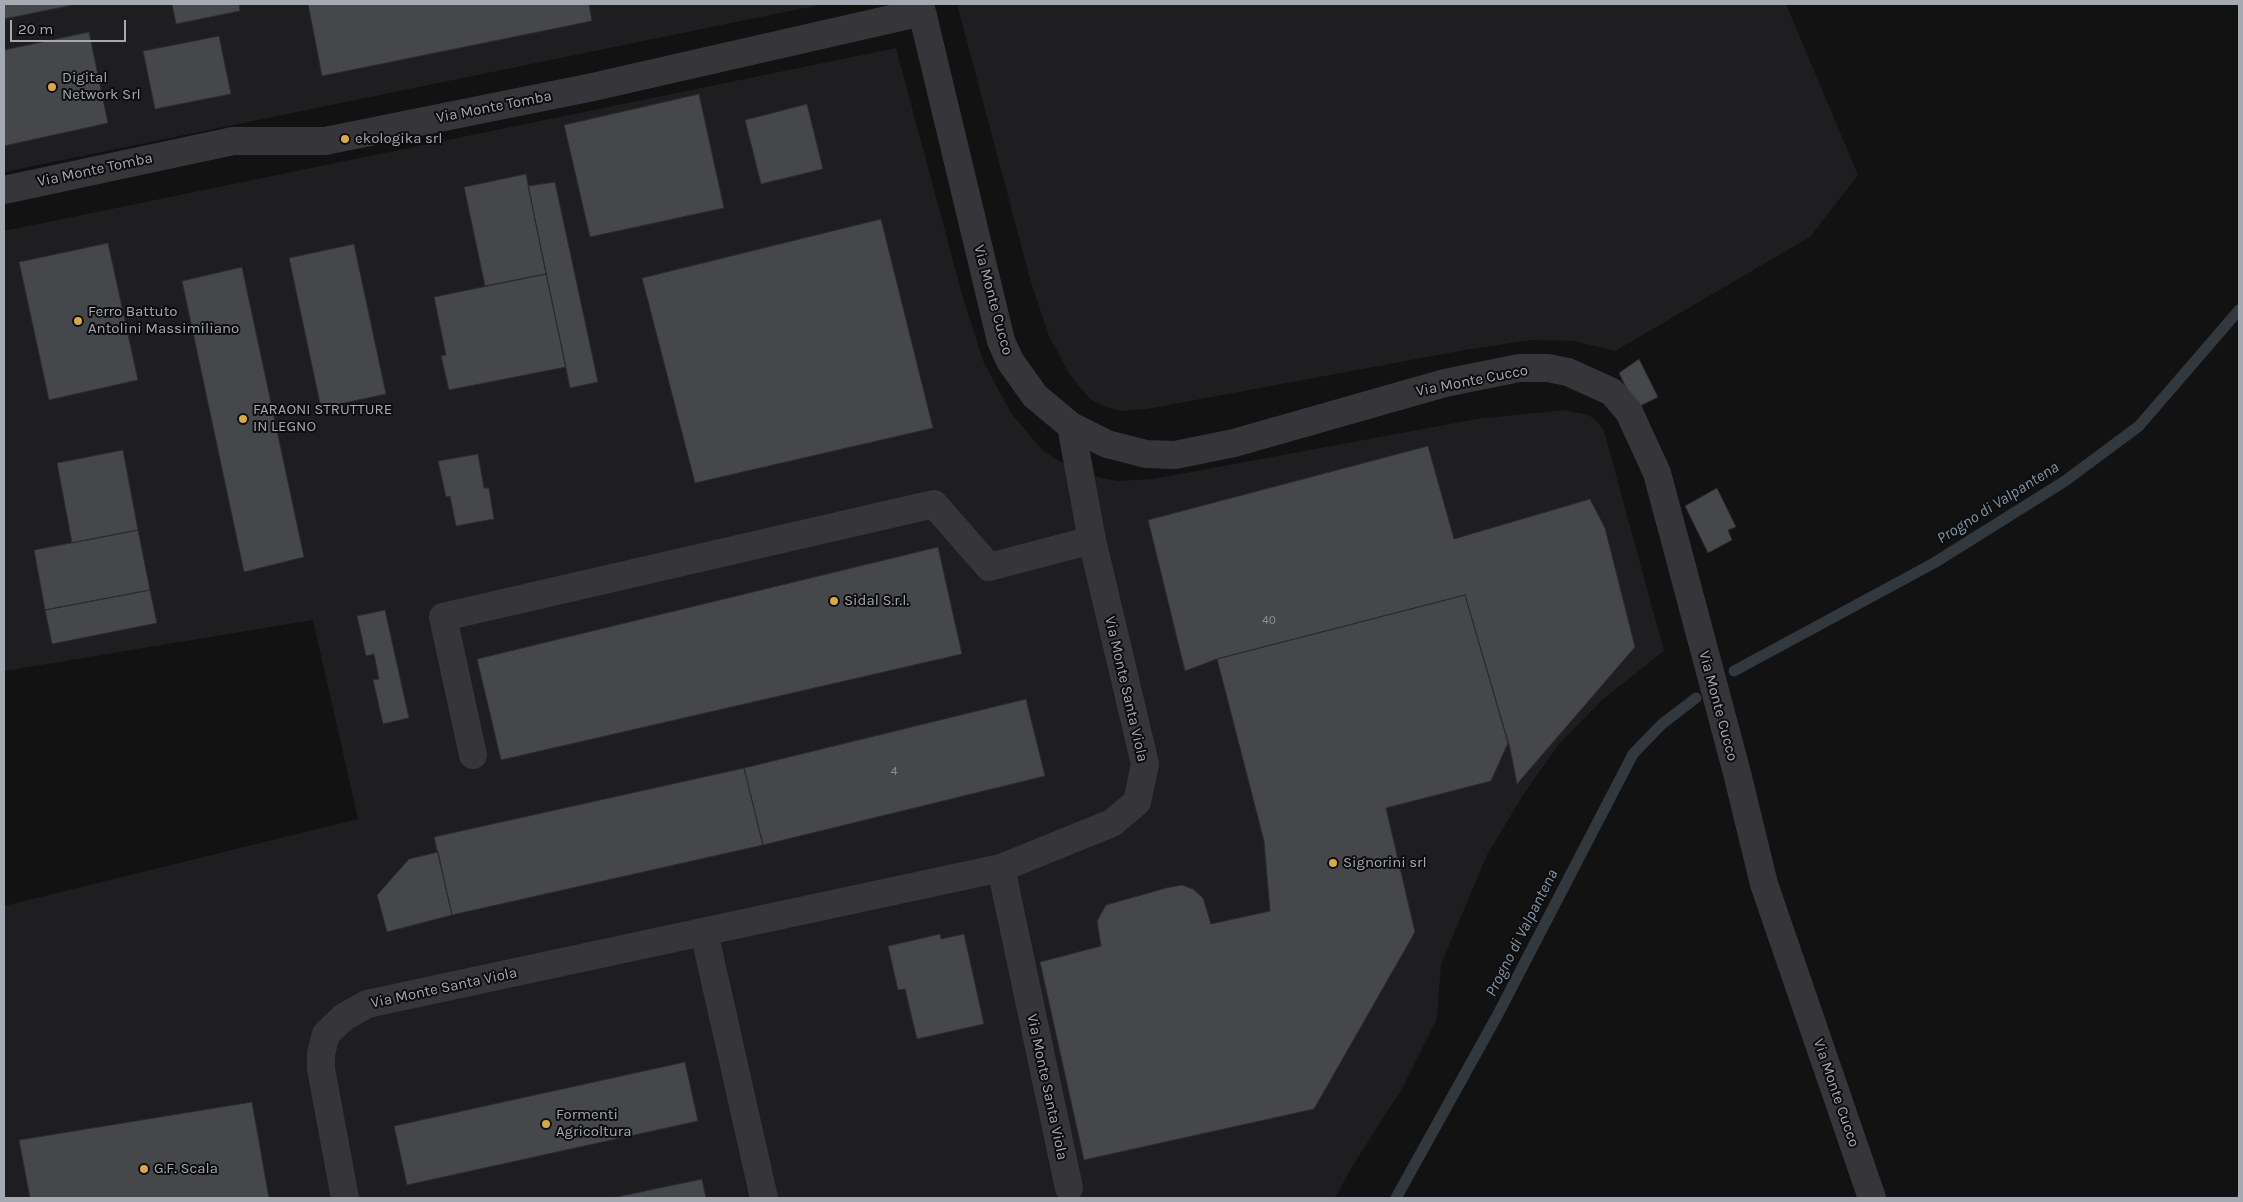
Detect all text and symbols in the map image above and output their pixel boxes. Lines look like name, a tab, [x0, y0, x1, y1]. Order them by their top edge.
scale bar	[12, 10, 129, 42]
text: 20 m	[18, 20, 53, 38]
place label: Digital Network Srl	[62, 69, 141, 104]
marker: Digital Network Srl	[46, 81, 58, 93]
street label: Via Monte Tomba	[435, 87, 553, 127]
place label: ekologika srl	[355, 130, 442, 148]
marker: ekologika srl	[339, 133, 351, 145]
street label: Via Monte Tomba	[36, 149, 154, 191]
street label: Via Monte Cucco	[970, 243, 1016, 357]
place label: Ferro Battuto Antolini Massimiliano	[88, 303, 239, 338]
marker: Ferro Battuto Antolini Massimiliano	[72, 315, 84, 327]
street label: Via Monte Cucco	[1415, 361, 1529, 401]
place label: FARAONI STRUTTURE IN LEGNO	[253, 401, 392, 436]
marker: FARAONI STRUTTURE IN LEGNO	[237, 413, 249, 425]
water label: Progno di Valpantena	[1933, 458, 2063, 548]
place label: Sidal S.r.l.	[844, 592, 909, 610]
marker: Sidal S.r.l.	[828, 595, 840, 607]
street label: Via Monte Santa Viola	[1100, 614, 1152, 764]
house number: 40	[1262, 614, 1276, 628]
street label: Via Monte Cucco	[1695, 649, 1741, 763]
house number: 4	[891, 765, 897, 779]
place label: Signorini srl	[1343, 854, 1427, 872]
marker: Signorini srl	[1327, 857, 1339, 869]
water label: Progno di Valpantena	[1482, 866, 1562, 1000]
street label: Via Monte Santa Viola	[369, 964, 519, 1012]
street label: Via Monte Santa Viola	[1023, 1012, 1071, 1162]
street label: Via Monte Cucco	[1809, 1036, 1863, 1150]
place label: Formenti Agricoltura	[556, 1106, 632, 1141]
marker: Formenti Agricoltura	[540, 1118, 552, 1130]
place label: G.F. Scala	[154, 1160, 218, 1178]
marker: G.F. Scala	[138, 1163, 150, 1175]

